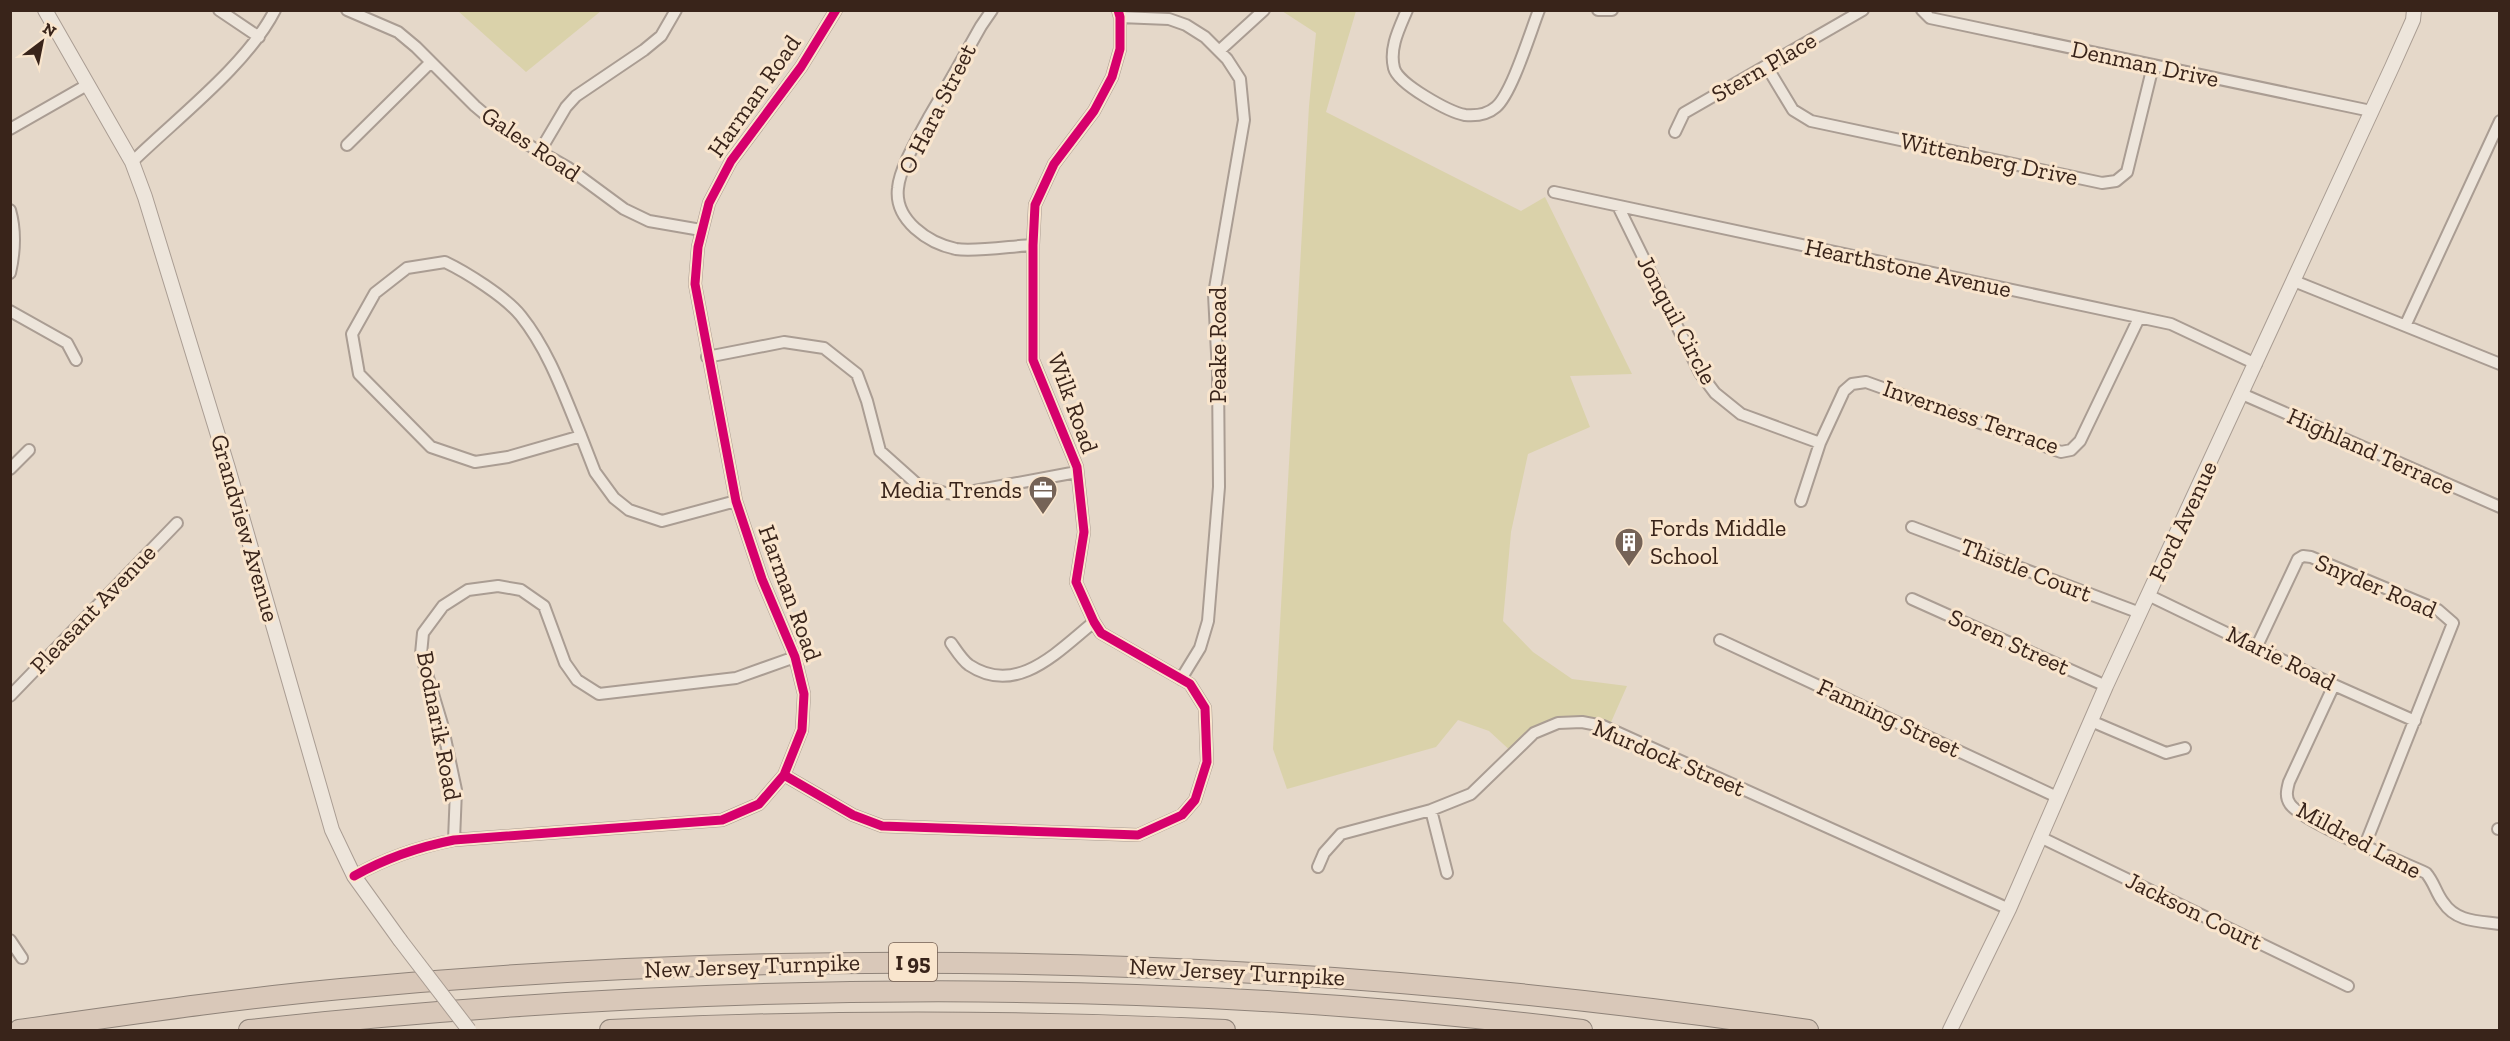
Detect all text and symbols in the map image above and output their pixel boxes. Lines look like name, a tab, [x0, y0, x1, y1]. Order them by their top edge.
north arrow	[12, 12, 72, 72]
text: N	[39, 18, 60, 41]
street label: Stern Place	[1706, 25, 1821, 108]
street label: Harman Road	[701, 29, 806, 162]
street label: Denman Drive	[2069, 34, 2221, 93]
street label: O Hara Street	[891, 39, 982, 179]
street label: Gales Road	[476, 100, 586, 187]
street label: Wittenberg Drive	[1898, 126, 2081, 191]
street label: Hearthstone Avenue	[1802, 231, 2014, 304]
street label: Jonquil Circle	[1631, 250, 1724, 389]
street label: Peake Road	[1203, 287, 1232, 403]
street label: Wilk Road	[1042, 349, 1105, 457]
street label: Inverness Terrace	[1879, 373, 2063, 460]
street label: Highland Terrace	[2283, 401, 2459, 500]
street label: Grandview Avenue	[205, 431, 286, 625]
street label: Ford Avenue	[2142, 456, 2223, 585]
office icon: Media Trends	[1027, 474, 1059, 516]
place label: Media Trends	[880, 475, 1022, 504]
place label: Fords Middle School	[1650, 513, 1786, 570]
street label: Harman Road	[752, 521, 828, 665]
building icon: Fords Middle School	[1613, 526, 1645, 568]
street label: Thistle Court	[1957, 531, 2096, 608]
street label: Pleasant Avenue	[24, 538, 162, 679]
street label: Snyder Road	[2311, 547, 2441, 624]
street label: Soren Street	[1944, 602, 2074, 681]
street label: Marie Road	[2222, 619, 2340, 696]
street label: Bodnarik Road	[411, 649, 468, 803]
street label: Fanning Street	[1813, 672, 1965, 763]
street label: Murdock Street	[1589, 713, 1749, 803]
street label: Mildred Lane	[2292, 795, 2427, 885]
street label: Jackson Court	[2121, 865, 2267, 956]
road number: I 95	[889, 943, 937, 981]
street label: New Jersey Turnpike	[643, 947, 861, 984]
street label: New Jersey Turnpike	[1128, 951, 1346, 992]

